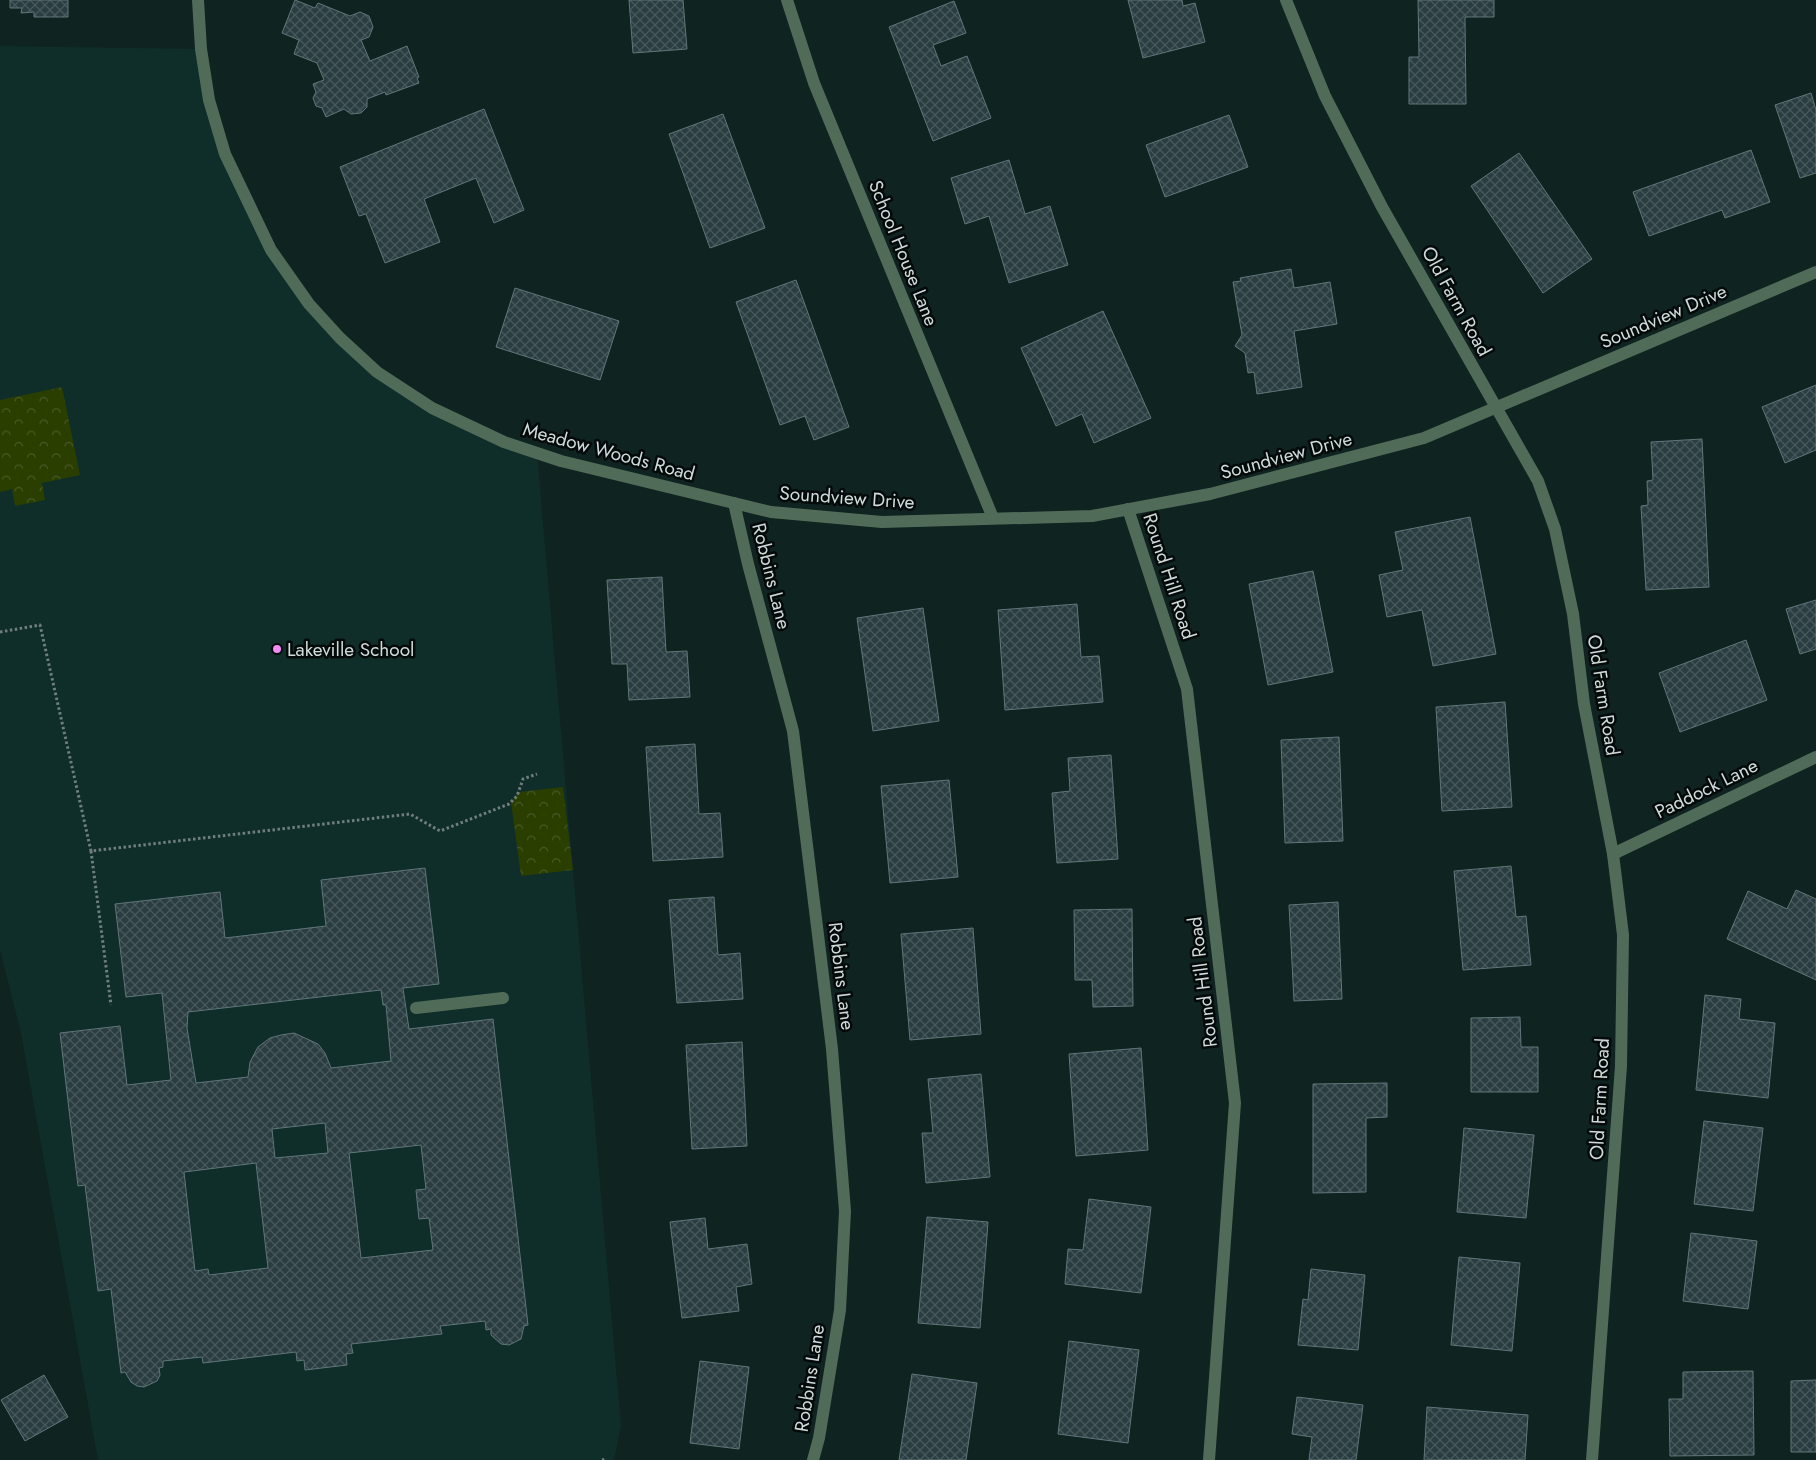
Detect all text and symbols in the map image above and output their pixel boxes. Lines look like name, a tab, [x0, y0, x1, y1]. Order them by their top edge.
street label: School House Lane	[862, 176, 945, 330]
street label: Old Farm Road	[1415, 241, 1498, 361]
street label: Soundview Drive	[1596, 278, 1731, 355]
street label: Meadow Woods Road	[520, 416, 698, 487]
street label: Soundview Drive	[1217, 425, 1355, 486]
street label: Soundview Drive	[779, 479, 916, 516]
street label: Round Hill Road	[1136, 509, 1203, 643]
street label: Robbins Lane	[745, 520, 798, 632]
street label: Old Farm Road	[1581, 633, 1626, 757]
place label: Lakeville School	[287, 636, 414, 663]
marker: Lakeville School	[271, 643, 283, 655]
street label: Paddock Lane	[1650, 752, 1762, 825]
street label: Round Hill Road	[1181, 915, 1224, 1049]
street label: Robbins Lane	[821, 921, 862, 1032]
street label: Old Farm Road	[1583, 1037, 1616, 1161]
street label: Robbins Lane	[788, 1322, 831, 1434]

